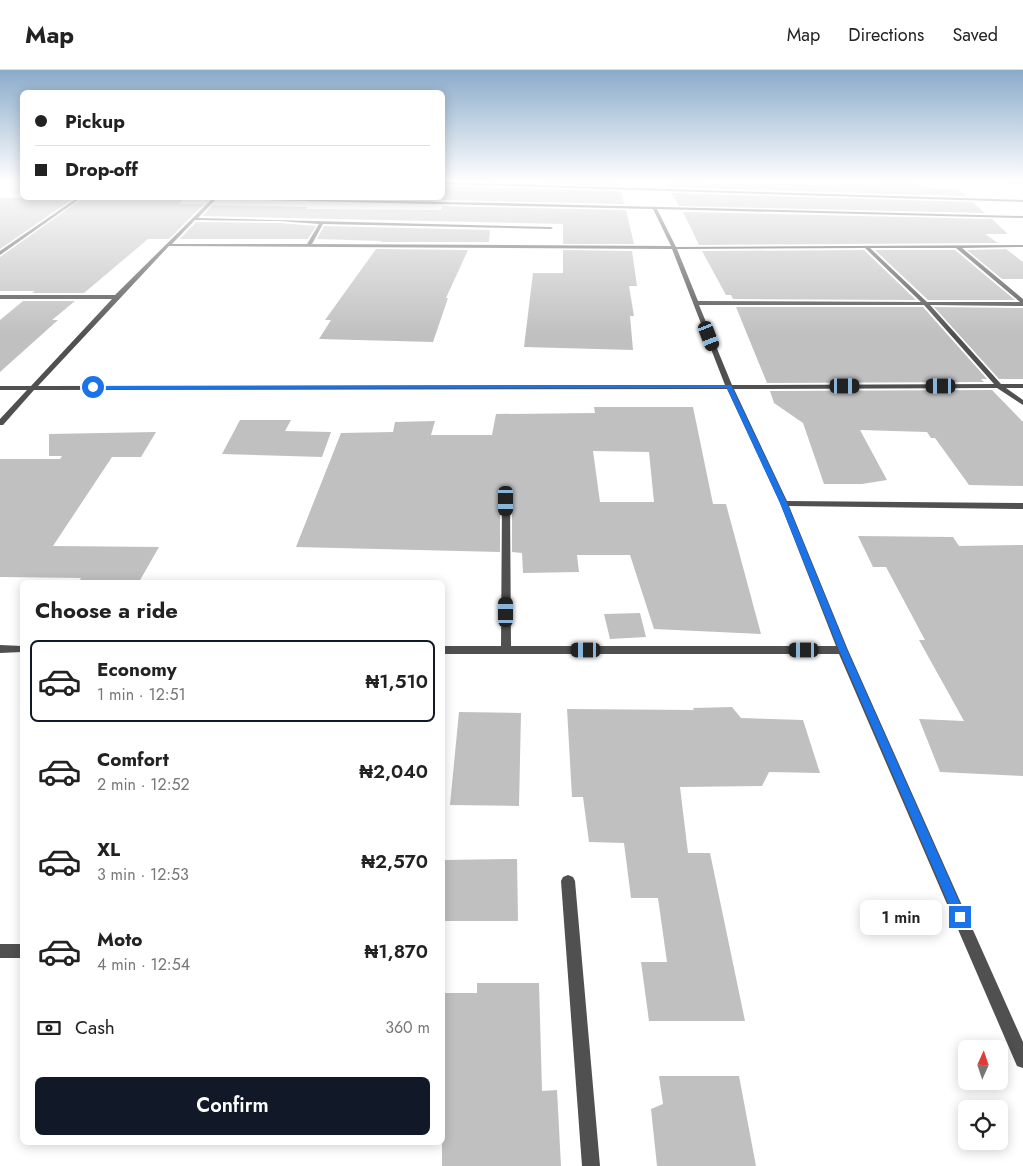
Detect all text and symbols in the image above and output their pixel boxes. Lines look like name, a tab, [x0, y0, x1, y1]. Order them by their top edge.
text: Map	[25, 17, 74, 52]
text: Map	[787, 22, 820, 48]
text: Directions	[848, 22, 924, 48]
text: Saved	[952, 22, 998, 48]
text: Pickup	[65, 108, 125, 135]
text: Drop-off	[65, 156, 138, 183]
car	[696, 319, 721, 353]
route start	[82, 376, 104, 398]
car	[830, 379, 860, 394]
car	[926, 379, 956, 394]
car	[498, 486, 513, 516]
text: Choose a ride	[35, 594, 178, 626]
car	[498, 597, 513, 627]
car	[571, 643, 601, 658]
car	[789, 643, 819, 658]
text: Economy	[97, 656, 177, 683]
icon: car	[37, 659, 82, 704]
text: ₦1,510	[366, 668, 428, 695]
text: 1 min · 12:51	[97, 683, 186, 706]
text: Comfort	[97, 746, 169, 773]
icon: car	[37, 749, 82, 794]
text: ₦2,040	[359, 758, 428, 785]
text: 2 min · 12:52	[97, 773, 190, 796]
text: XL	[97, 836, 120, 863]
icon: car	[37, 839, 82, 884]
text: ₦2,570	[361, 848, 428, 875]
text: 3 min · 12:53	[97, 863, 189, 886]
callout: 1 min	[860, 900, 942, 934]
text: 1 min	[882, 906, 920, 929]
route end	[949, 906, 971, 928]
text: Moto	[97, 926, 142, 953]
icon: car	[37, 929, 82, 974]
text: ₦1,870	[365, 938, 428, 965]
text: 4 min · 12:54	[97, 953, 190, 976]
icon: cash	[35, 1014, 63, 1042]
text: Cash	[75, 1014, 115, 1041]
text: 360 m	[385, 1016, 430, 1039]
north arrow	[958, 1040, 1008, 1090]
map controls	[958, 1040, 1008, 1150]
button: Confirm	[35, 1077, 430, 1135]
button: locate	[958, 1100, 1008, 1150]

